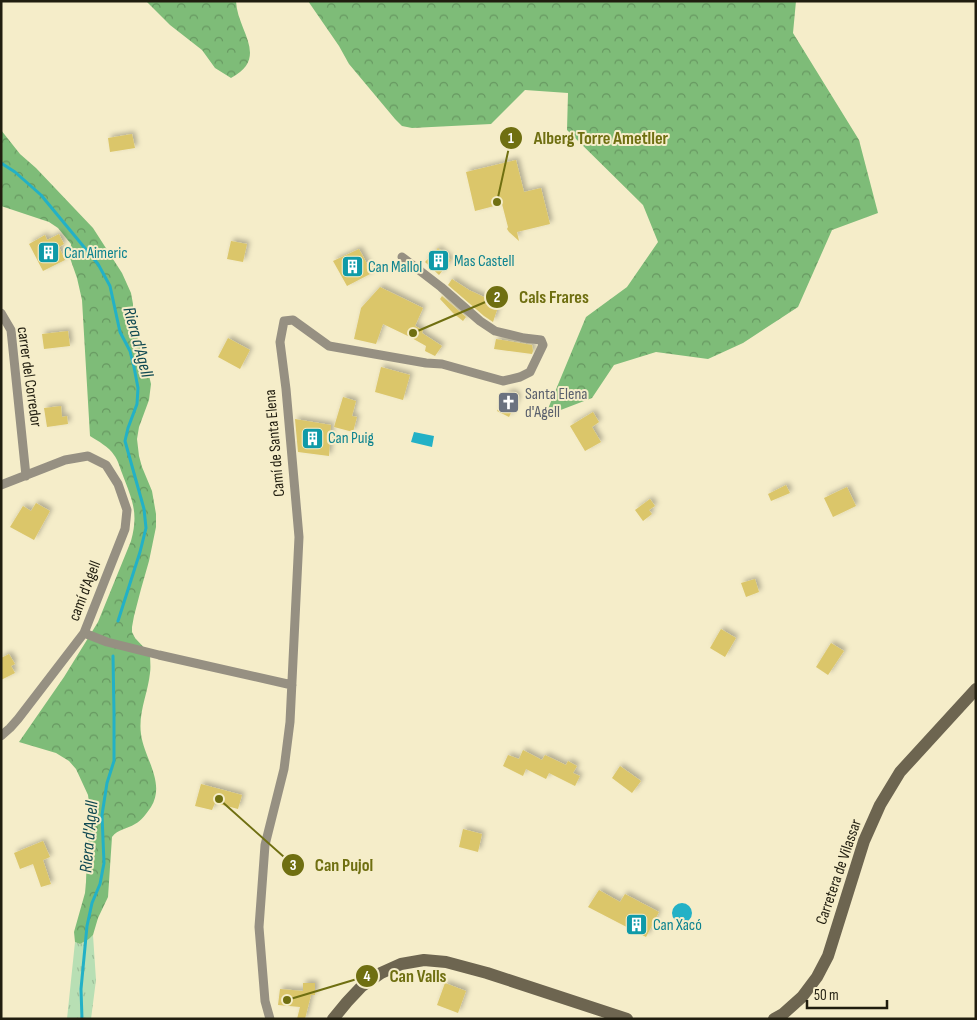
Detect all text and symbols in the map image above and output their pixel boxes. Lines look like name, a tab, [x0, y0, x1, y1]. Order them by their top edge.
callout: Alberg Torre Ametller	[499, 122, 678, 155]
text: Alberg Torre Ametller	[533, 128, 669, 149]
text: 1	[508, 129, 514, 148]
building icon: Can Aimeric	[36, 241, 60, 265]
place label: Can Aimeric	[64, 244, 128, 263]
building icon: Mas Castell	[426, 249, 450, 273]
place label: Mas Castell	[454, 252, 515, 271]
building icon: Can Mallol	[340, 255, 364, 279]
place label: Can Mallol	[368, 258, 422, 277]
callout: Cals Frares	[484, 280, 599, 313]
text: Cals Frares	[519, 287, 589, 308]
text: 2	[494, 288, 500, 307]
water label: Riera d'Agell	[119, 304, 158, 380]
street label: carrer del Corredor	[13, 326, 45, 429]
place label: Santa Elena d'Agell	[525, 385, 587, 422]
street label: Camí de Santa Elena	[261, 389, 289, 497]
church icon: Santa Elena d'Agell	[497, 391, 521, 415]
building icon: Can Puig	[300, 426, 324, 450]
place label: Can Puig	[328, 429, 374, 448]
street label: camí d'Agell	[65, 558, 105, 624]
water label: Riera d'Agell	[75, 799, 103, 874]
street label: Carretera de Vilassar	[812, 816, 866, 927]
callout: Can Pujol	[280, 848, 383, 881]
text: Can Pujol	[315, 855, 373, 876]
text: 3	[290, 856, 297, 875]
building icon: Can Xacó	[625, 913, 649, 937]
place label: Can Xacó	[653, 916, 702, 935]
callout: Can Valls	[355, 960, 457, 993]
text: Can Valls	[390, 966, 447, 987]
text: 4	[364, 967, 371, 986]
scale bar	[807, 978, 887, 1010]
text: 50 m	[814, 986, 839, 1005]

